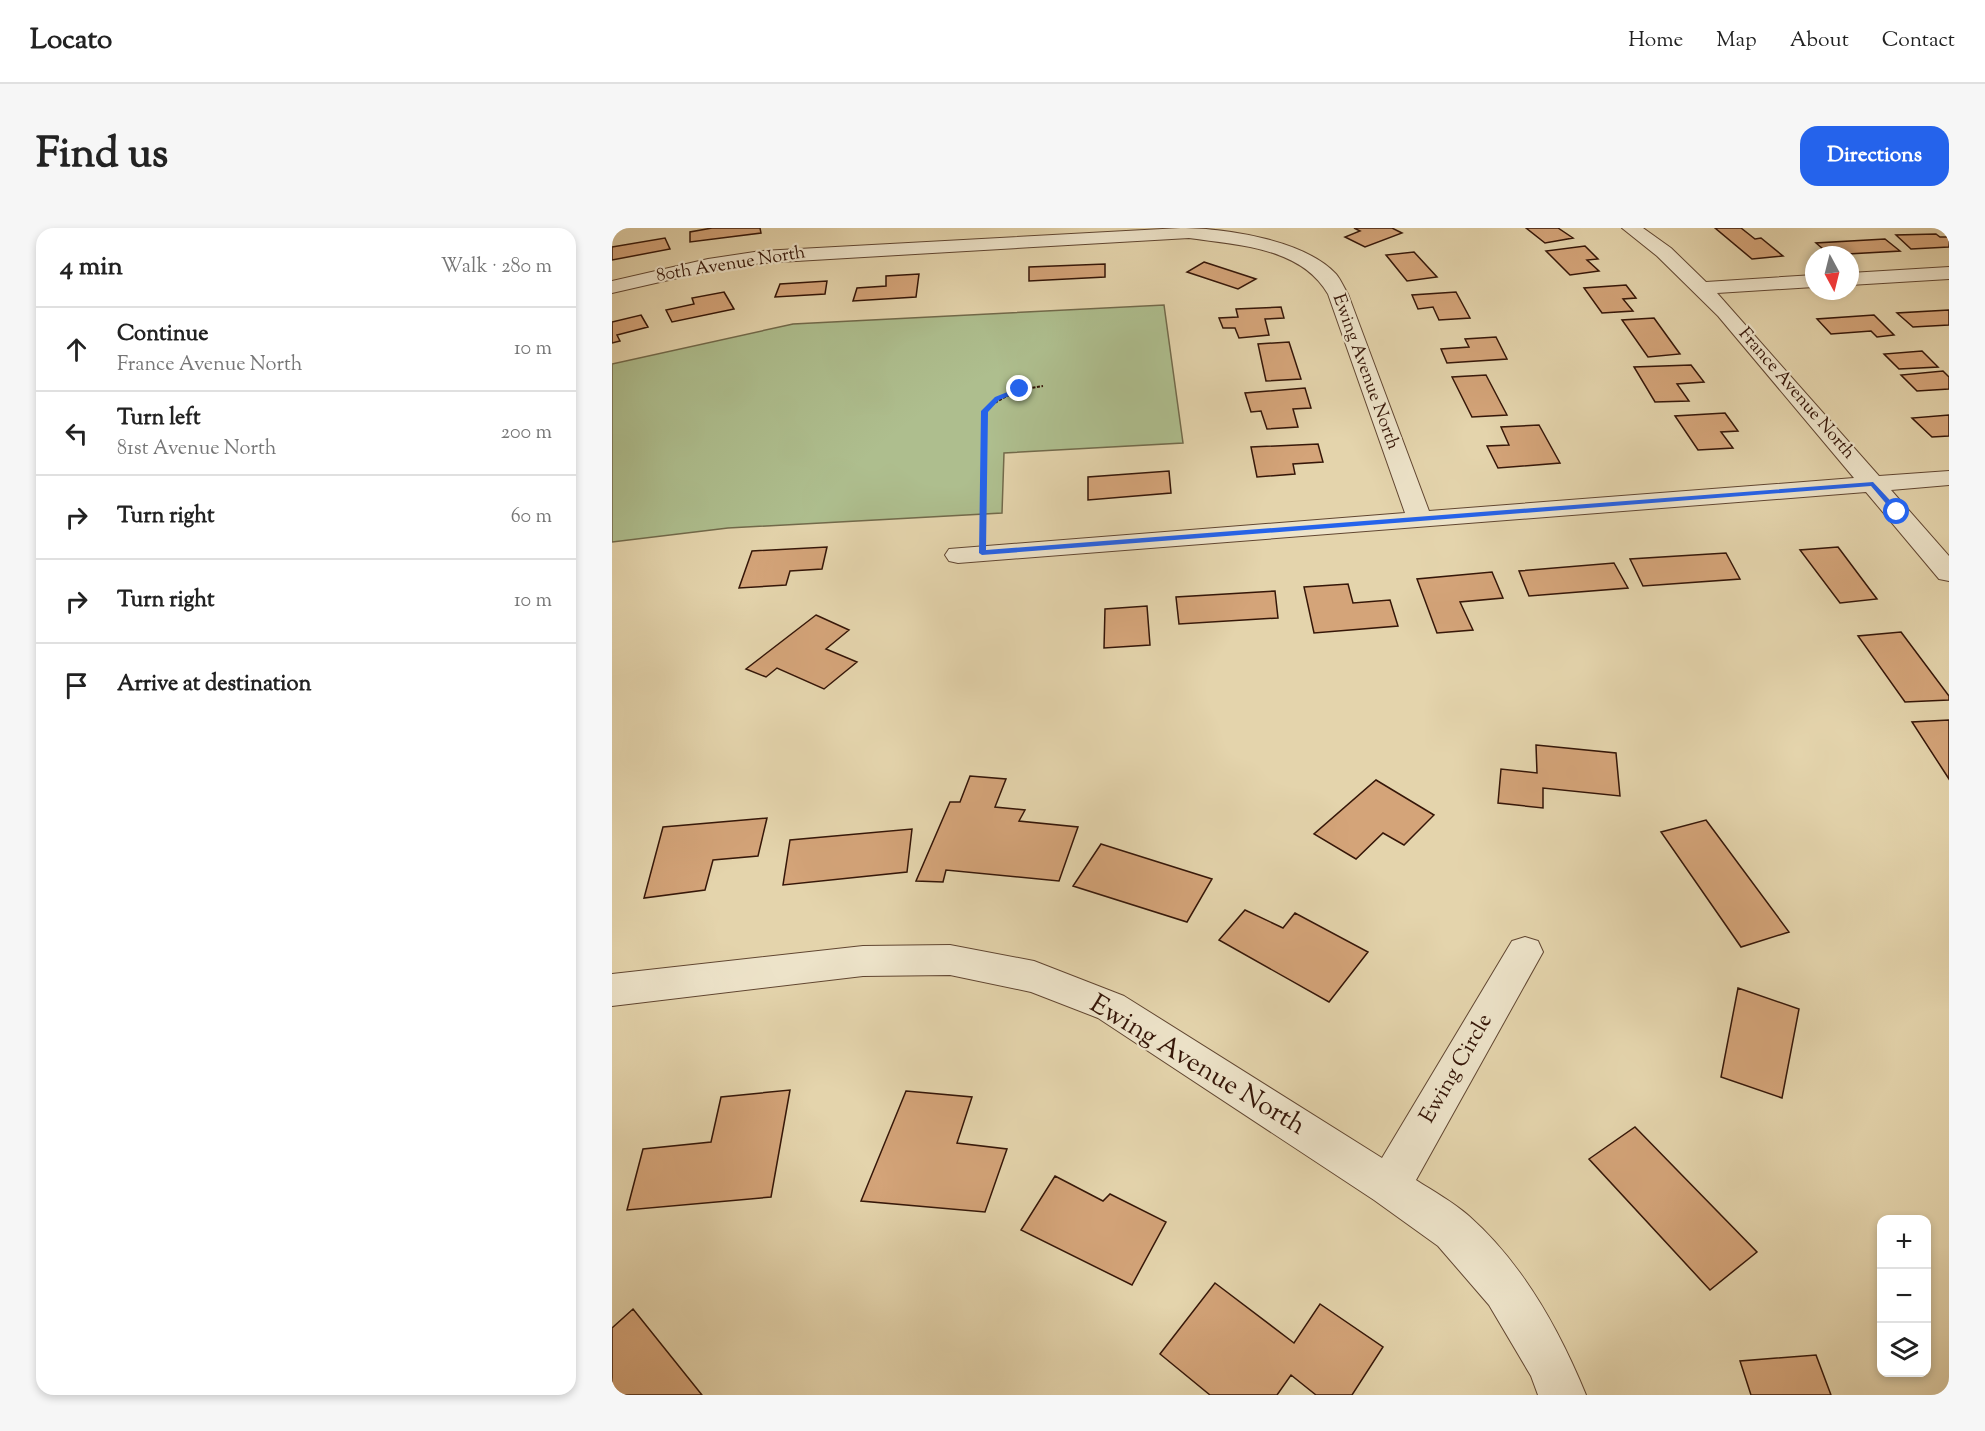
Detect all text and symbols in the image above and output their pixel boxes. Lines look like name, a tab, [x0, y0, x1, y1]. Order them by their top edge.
text: Locato	[30, 21, 112, 61]
text: Home	[1628, 26, 1683, 56]
text: Map	[1716, 26, 1757, 56]
text: About	[1790, 26, 1849, 56]
text: Contact	[1882, 26, 1955, 56]
text: Find us	[36, 126, 168, 186]
button: Directions	[1800, 126, 1949, 186]
street label: 80th Avenue North	[655, 240, 808, 290]
north arrow	[1805, 246, 1859, 300]
text: 4 min	[60, 249, 123, 286]
text: Walk · 280 m	[441, 253, 552, 282]
street label: Ewing Avenue North	[1325, 291, 1405, 454]
text: Continue	[117, 319, 208, 351]
street label: France Avenue North	[1731, 322, 1861, 466]
icon: ahead	[60, 333, 93, 366]
text: 10 m	[514, 335, 552, 364]
text: France Avenue North	[117, 351, 303, 380]
route end	[1006, 375, 1032, 401]
text: Turn left	[117, 403, 200, 435]
icon: left	[60, 417, 93, 450]
text: 200 m	[501, 419, 552, 448]
text: 81st Avenue North	[117, 435, 277, 464]
route start	[1883, 498, 1909, 524]
icon: right	[60, 501, 93, 534]
text: Turn right	[117, 501, 214, 533]
text: 60 m	[511, 503, 552, 532]
icon: right	[60, 585, 93, 618]
text: Turn right	[117, 585, 214, 617]
text: 10 m	[514, 587, 552, 616]
icon: arrive	[60, 669, 93, 702]
text: Arrive at destination	[117, 669, 312, 701]
street label: Ewing Avenue North	[1082, 986, 1313, 1146]
street label: Ewing Circle	[1413, 1008, 1501, 1130]
map controls	[1877, 1215, 1931, 1377]
button: +	[1877, 1215, 1931, 1269]
button: −	[1877, 1269, 1931, 1323]
button: layers	[1877, 1323, 1931, 1377]

